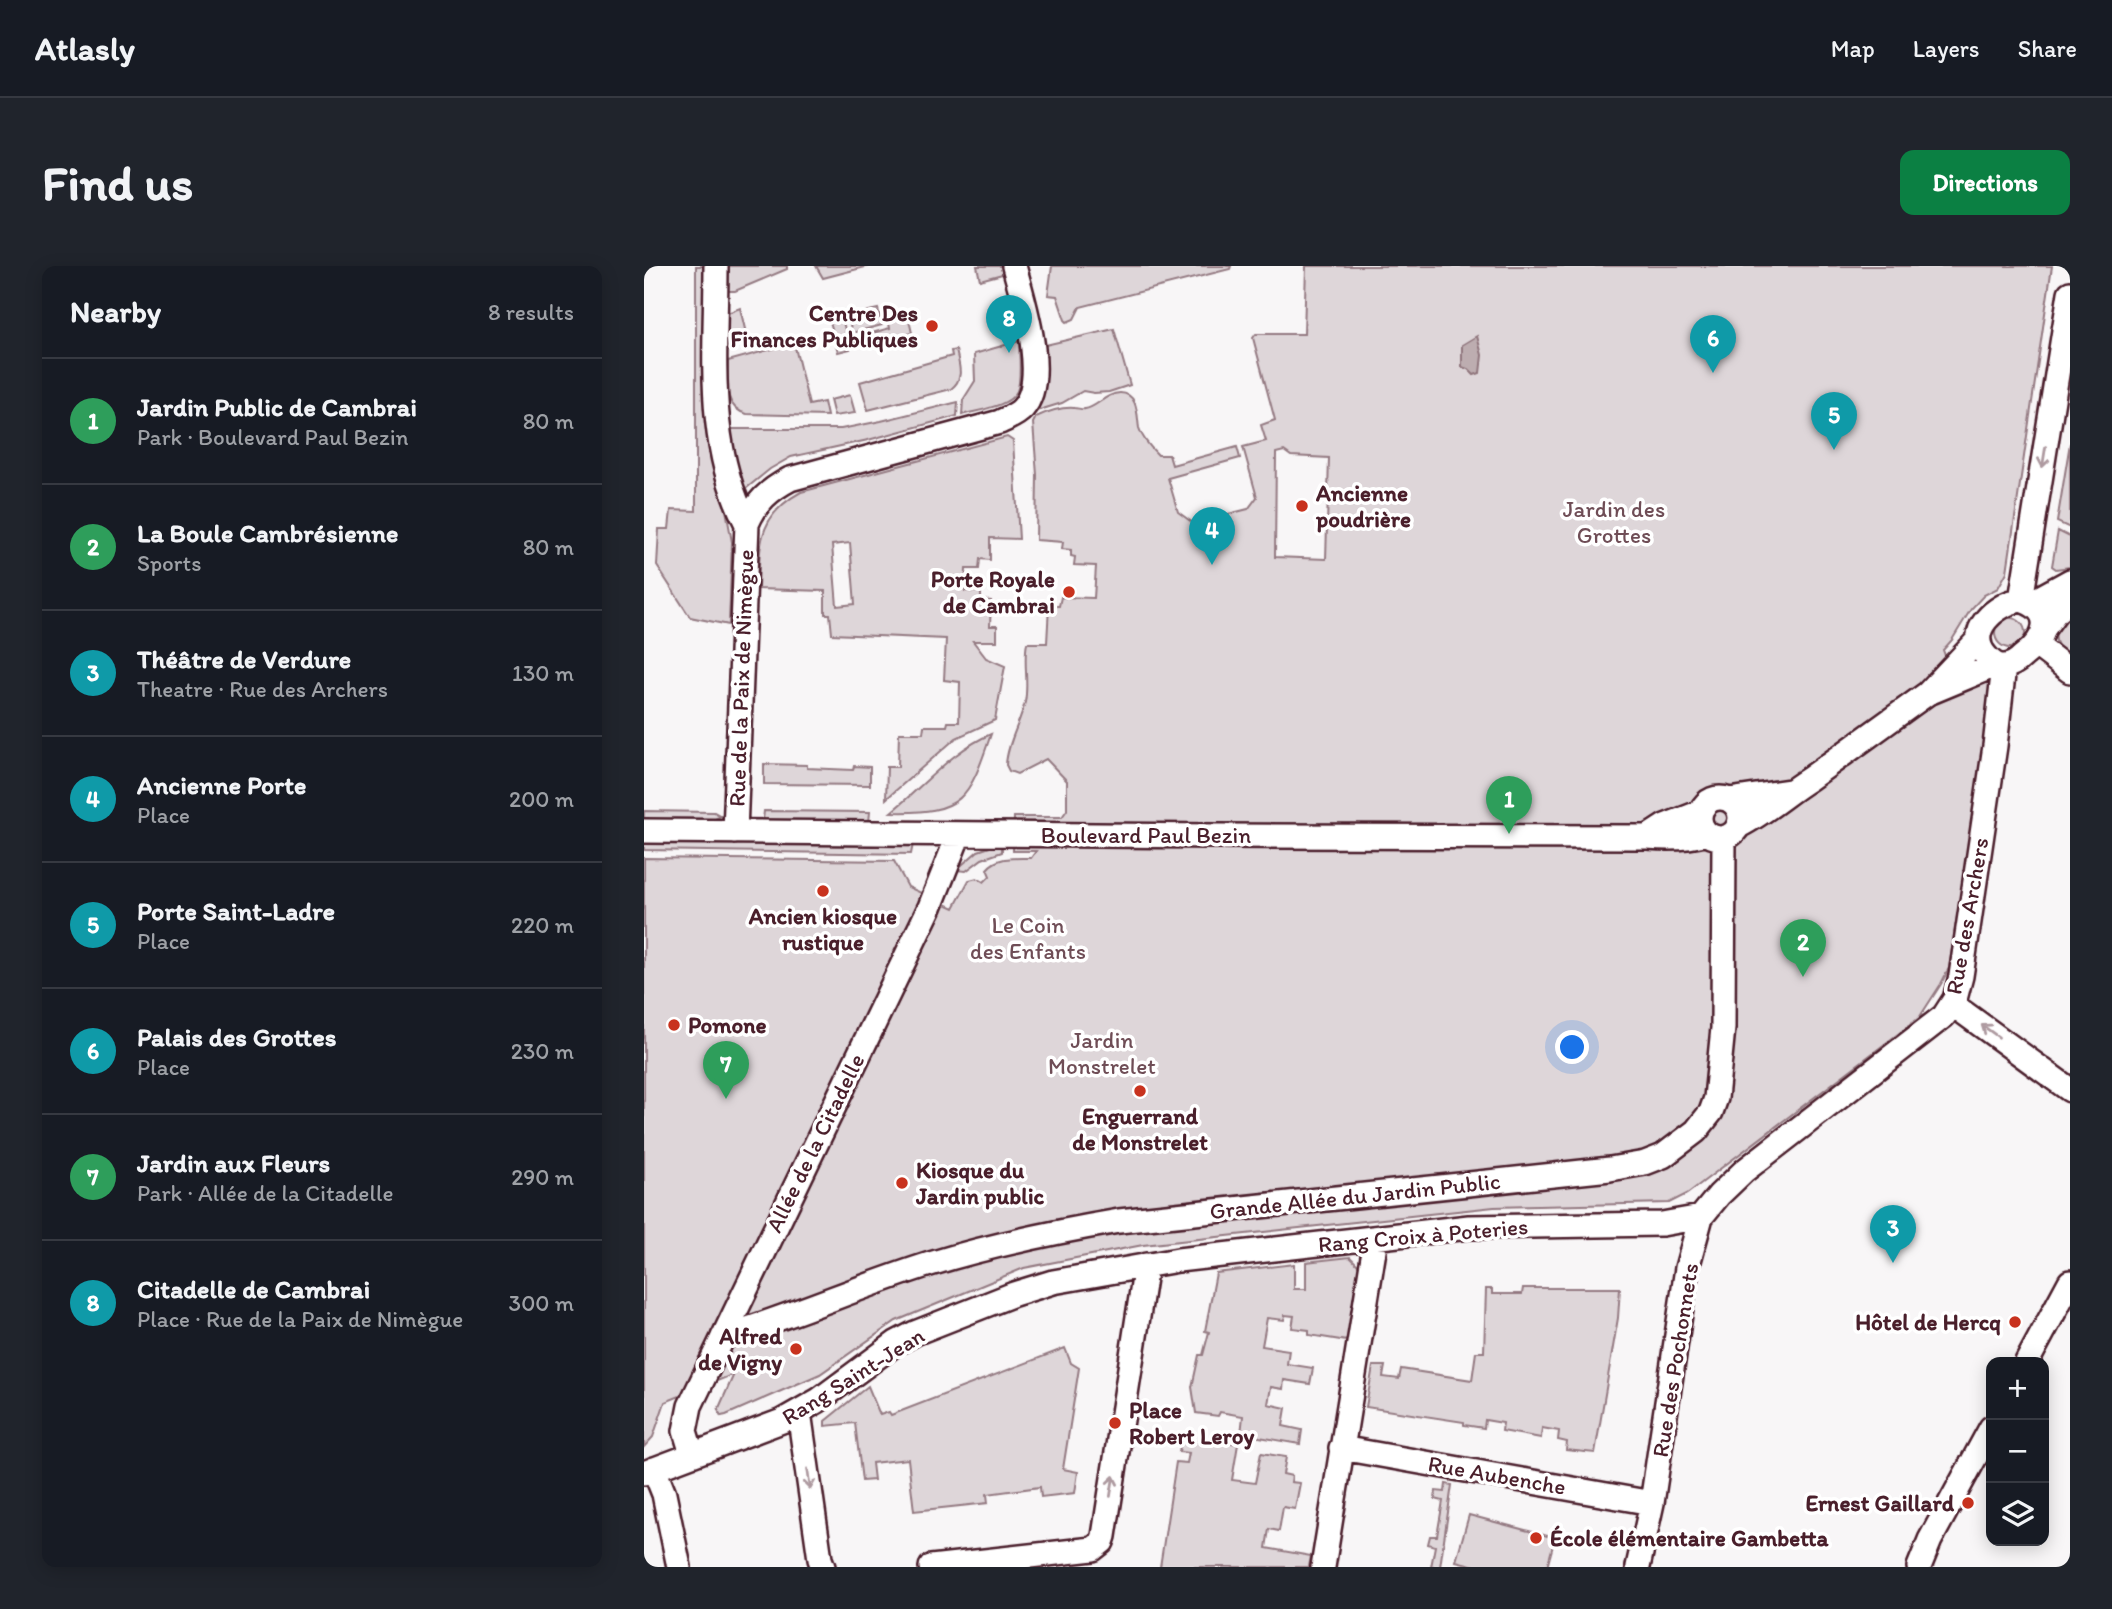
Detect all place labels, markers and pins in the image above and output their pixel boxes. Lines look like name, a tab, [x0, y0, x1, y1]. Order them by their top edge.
pin: 8	[986, 295, 1032, 353]
place label: Centre Des Finances Publiques	[730, 299, 918, 353]
pin: 6	[1690, 315, 1736, 373]
marker: Centre Des Finances Publiques	[924, 318, 940, 334]
pin: 5	[1811, 392, 1857, 450]
place label: Ancienne poudrière	[1315, 479, 1411, 533]
marker: Ancienne poudrière	[1294, 498, 1310, 514]
pin: 4	[1189, 507, 1235, 565]
place label: Porte Royale de Cambrai	[931, 565, 1055, 619]
marker: Porte Royale de Cambrai	[1061, 584, 1077, 600]
pin: 1	[1486, 776, 1532, 834]
marker: Ancien kiosque rustique	[815, 883, 831, 899]
place label: Ancien kiosque rustique	[748, 902, 897, 956]
pin: 2	[1780, 919, 1826, 977]
place label: Pomone	[688, 1011, 767, 1039]
marker: Pomone	[666, 1017, 682, 1033]
pin: 7	[703, 1041, 749, 1099]
marker: Enguerrand de Monstrelet	[1132, 1083, 1148, 1099]
place label: Enguerrand de Monstrelet	[1072, 1102, 1208, 1156]
place label: Kiosque du Jardin public	[915, 1156, 1045, 1210]
marker: Kiosque du Jardin public	[894, 1175, 910, 1191]
pin: 3	[1870, 1205, 1916, 1263]
place label: Hôtel de Hercq	[1855, 1308, 2001, 1336]
marker: Hôtel de Hercq	[2007, 1314, 2023, 1330]
place label: Alfred de Vigny	[698, 1322, 782, 1376]
marker: Alfred de Vigny	[788, 1341, 804, 1357]
place label: Place Robert Leroy	[1129, 1396, 1255, 1450]
marker: Place Robert Leroy	[1107, 1415, 1123, 1431]
place label: Ernest Gaillard	[1805, 1489, 1955, 1517]
marker: Ernest Gaillard	[1960, 1495, 1976, 1511]
place label: École élémentaire Gambetta	[1550, 1524, 1830, 1552]
marker: École élémentaire Gambetta	[1528, 1530, 1544, 1546]

